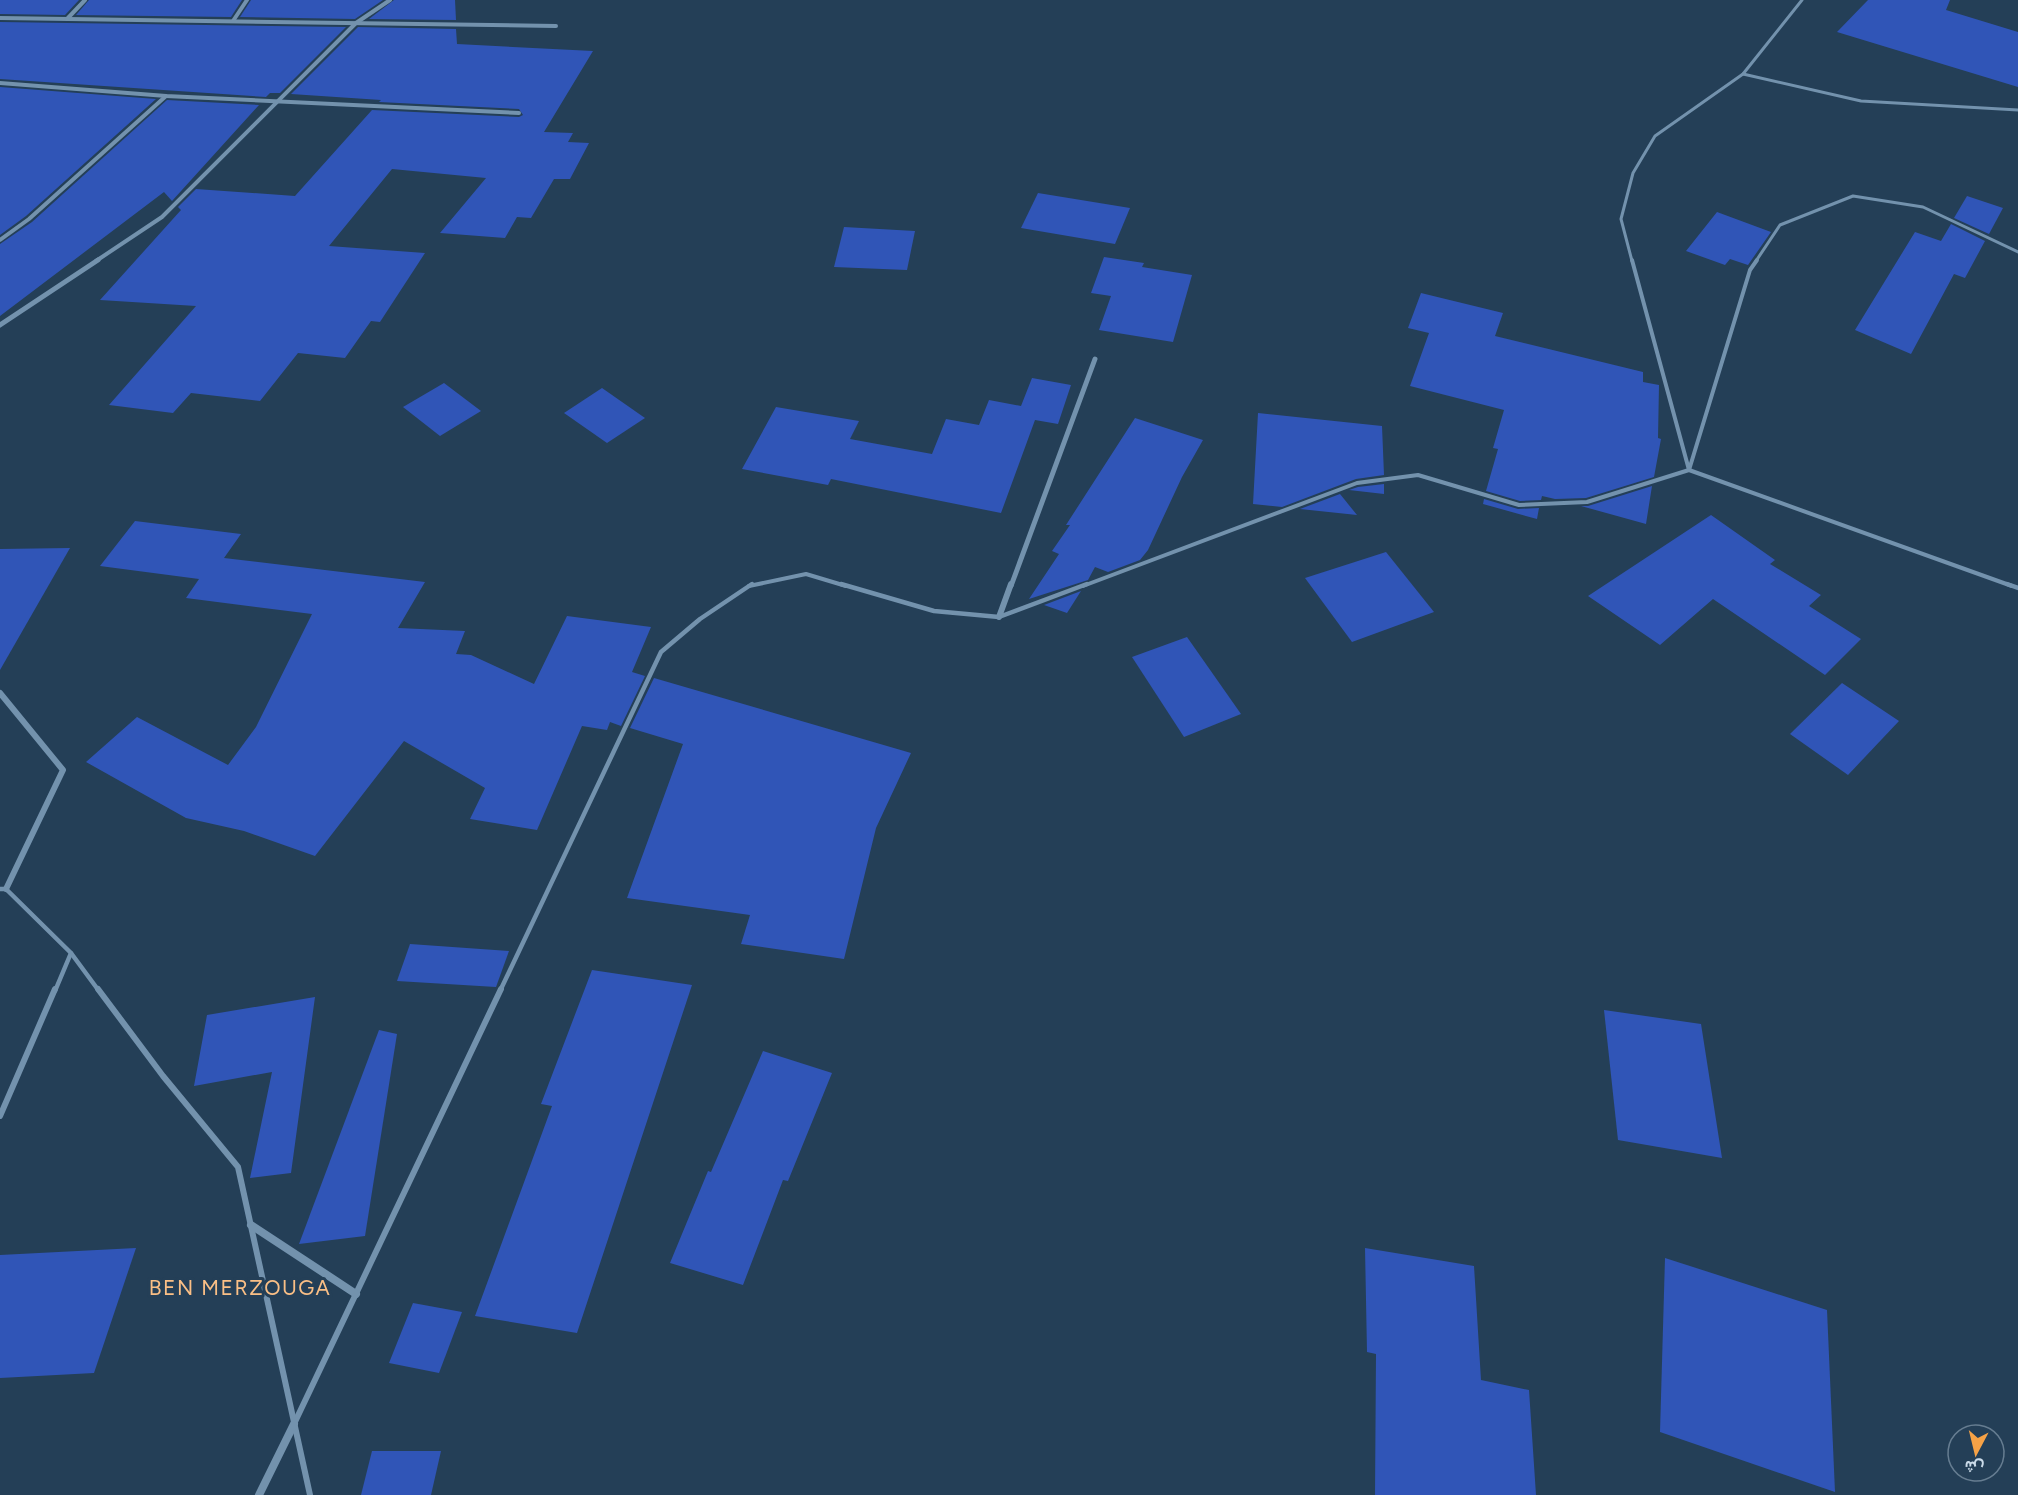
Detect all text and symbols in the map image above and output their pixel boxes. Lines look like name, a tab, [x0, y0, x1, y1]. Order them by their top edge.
district label: BEN MERZOUGA	[149, 1275, 331, 1300]
north arrow	[1946, 1423, 2006, 1483]
text: ش	[1964, 1457, 1985, 1478]

